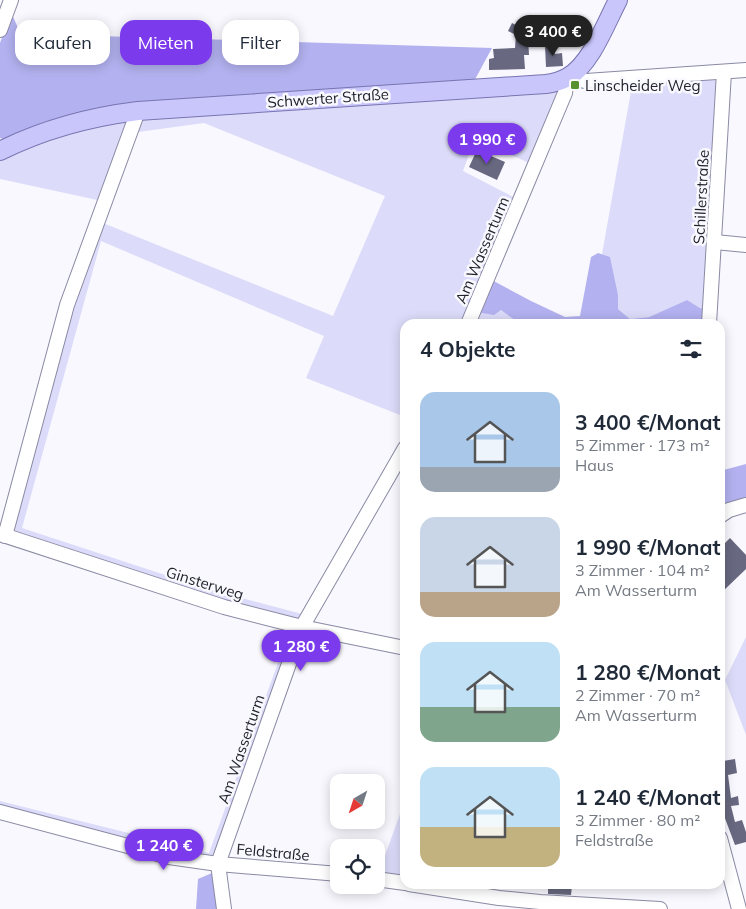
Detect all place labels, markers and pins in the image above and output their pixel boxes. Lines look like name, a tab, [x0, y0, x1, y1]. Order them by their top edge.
pin: 3 400 €	[507, 15, 599, 57]
place label: Linscheider Weg	[585, 76, 700, 95]
marker: Linscheider Weg	[569, 79, 581, 91]
pin: 1 990 €	[441, 122, 533, 165]
pin: 1 280 €	[255, 630, 347, 672]
pin: 1 240 €	[118, 828, 210, 871]

